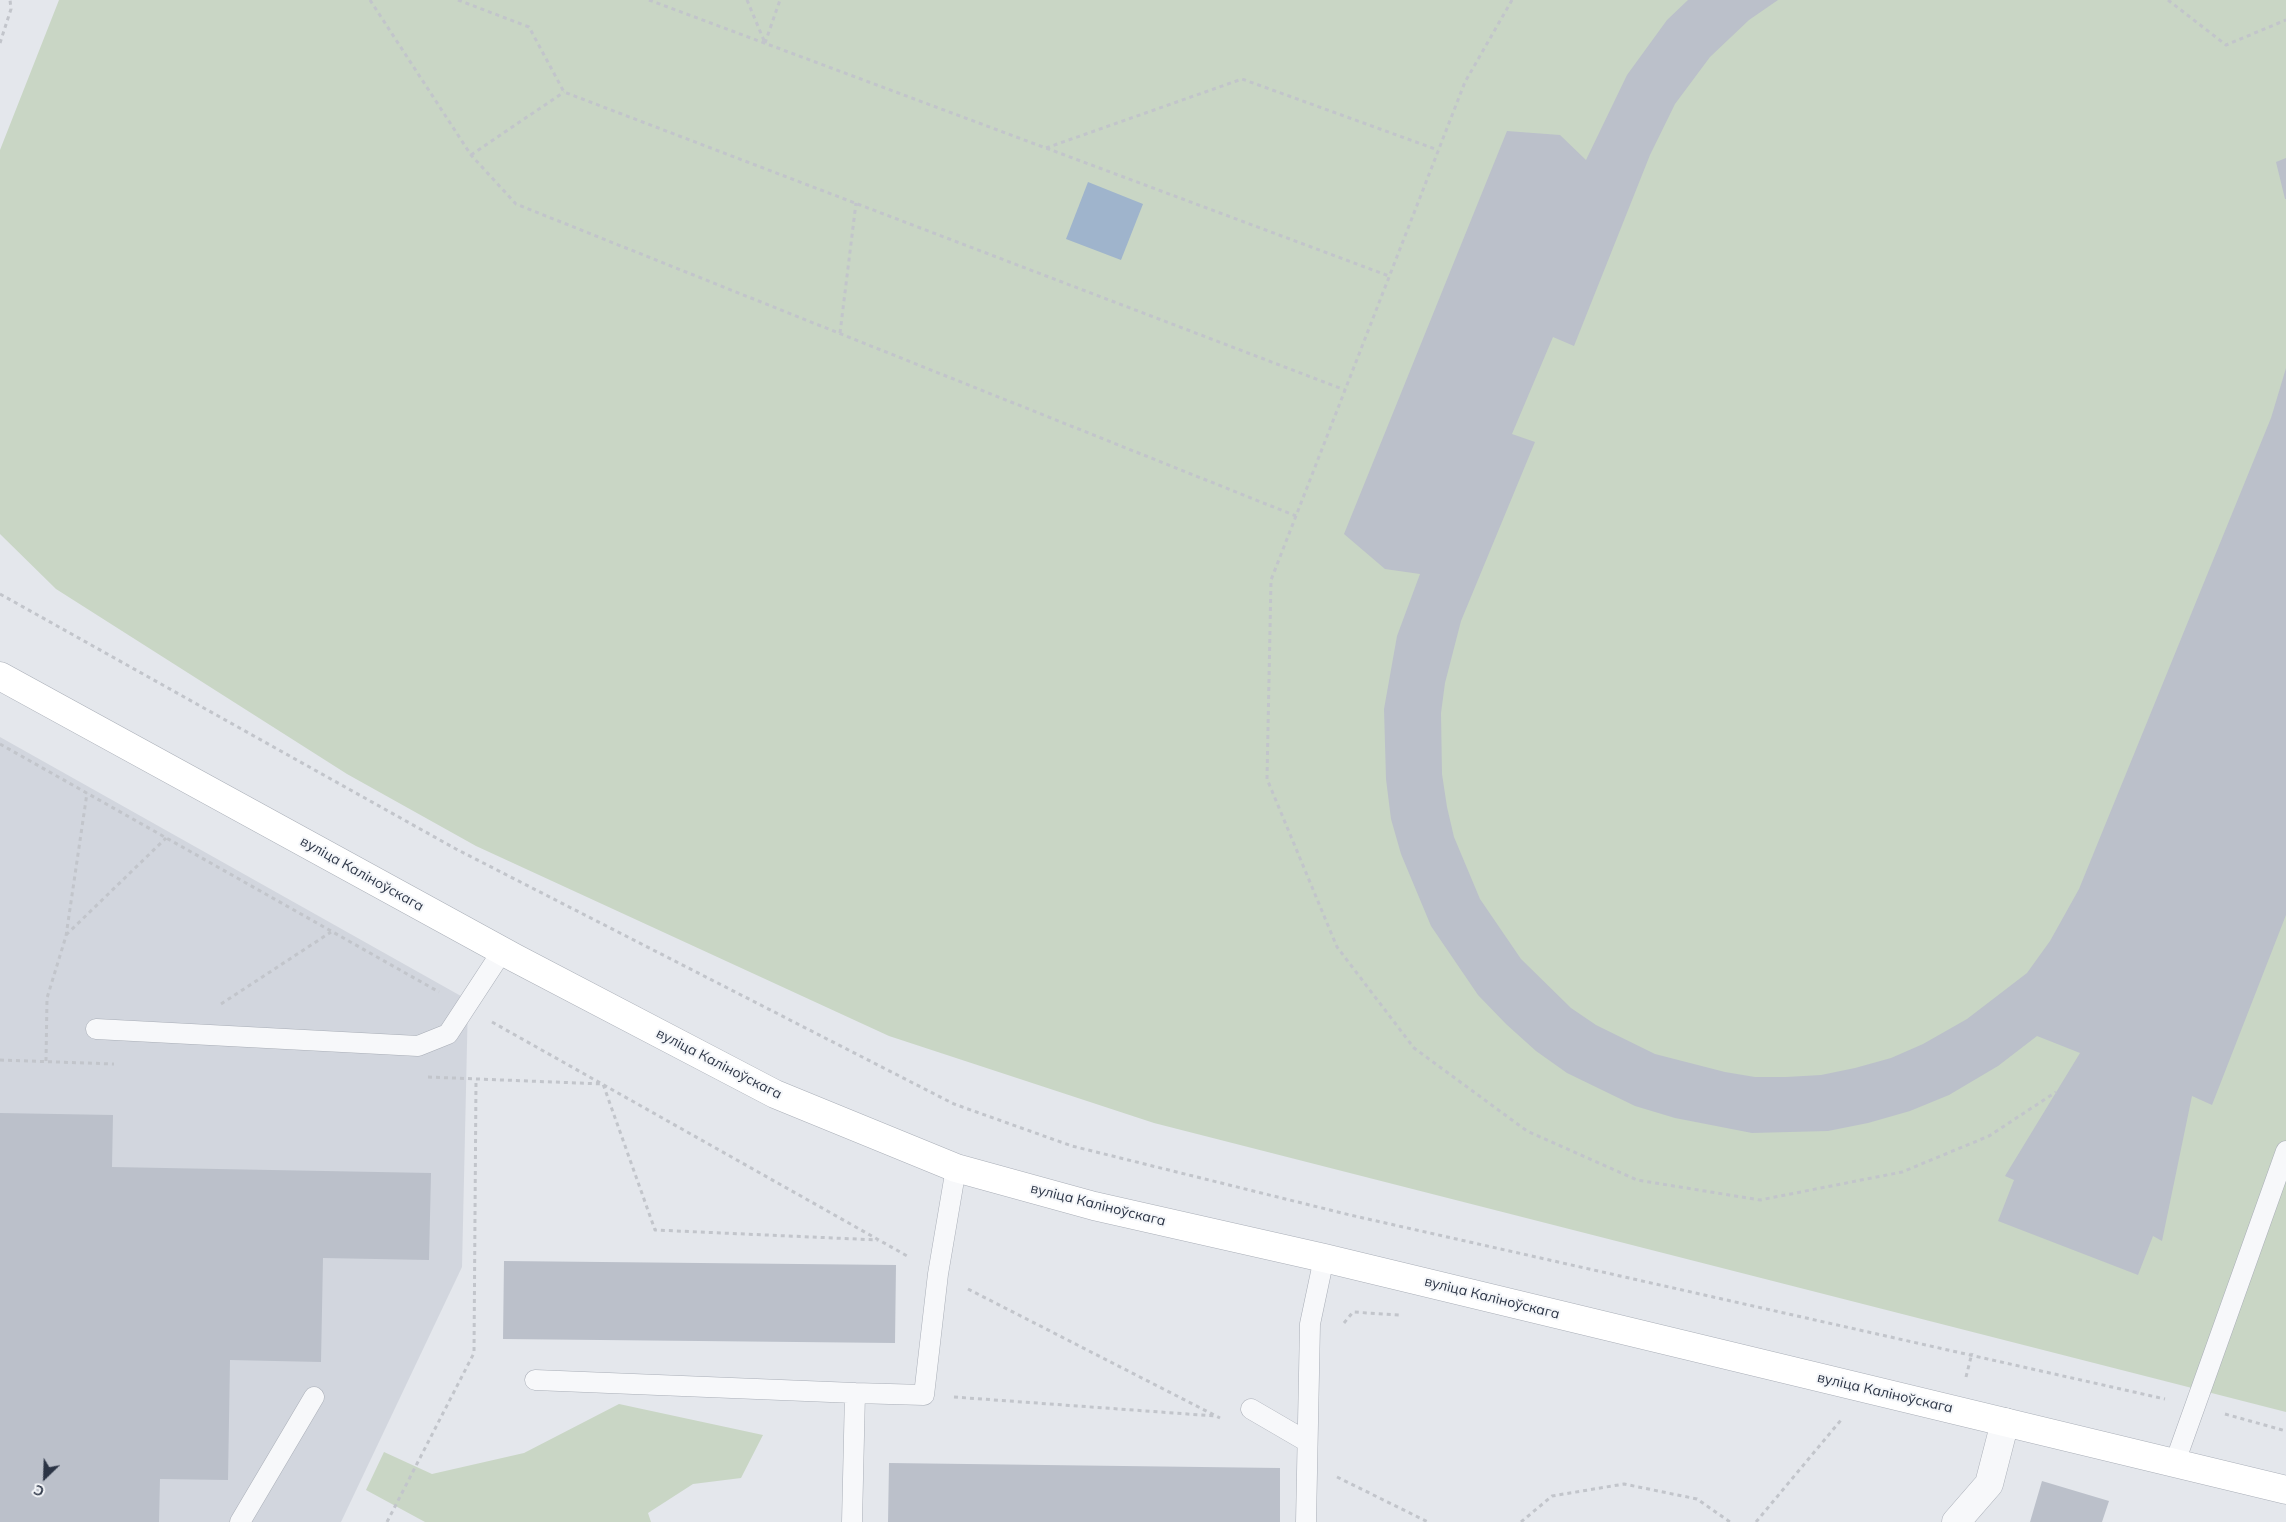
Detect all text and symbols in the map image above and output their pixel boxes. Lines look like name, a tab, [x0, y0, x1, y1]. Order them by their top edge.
street label: вуліца Каліноўскага	[297, 833, 427, 915]
street label: вуліца Каліноўскага	[653, 1025, 785, 1103]
street label: вуліца Каліноўскага	[1029, 1180, 1167, 1230]
street label: вуліца Каліноўскага	[1423, 1273, 1561, 1323]
street label: вуліца Каліноўскага	[1816, 1369, 1954, 1417]
north arrow	[20, 1452, 70, 1502]
text: С	[31, 1481, 47, 1501]

